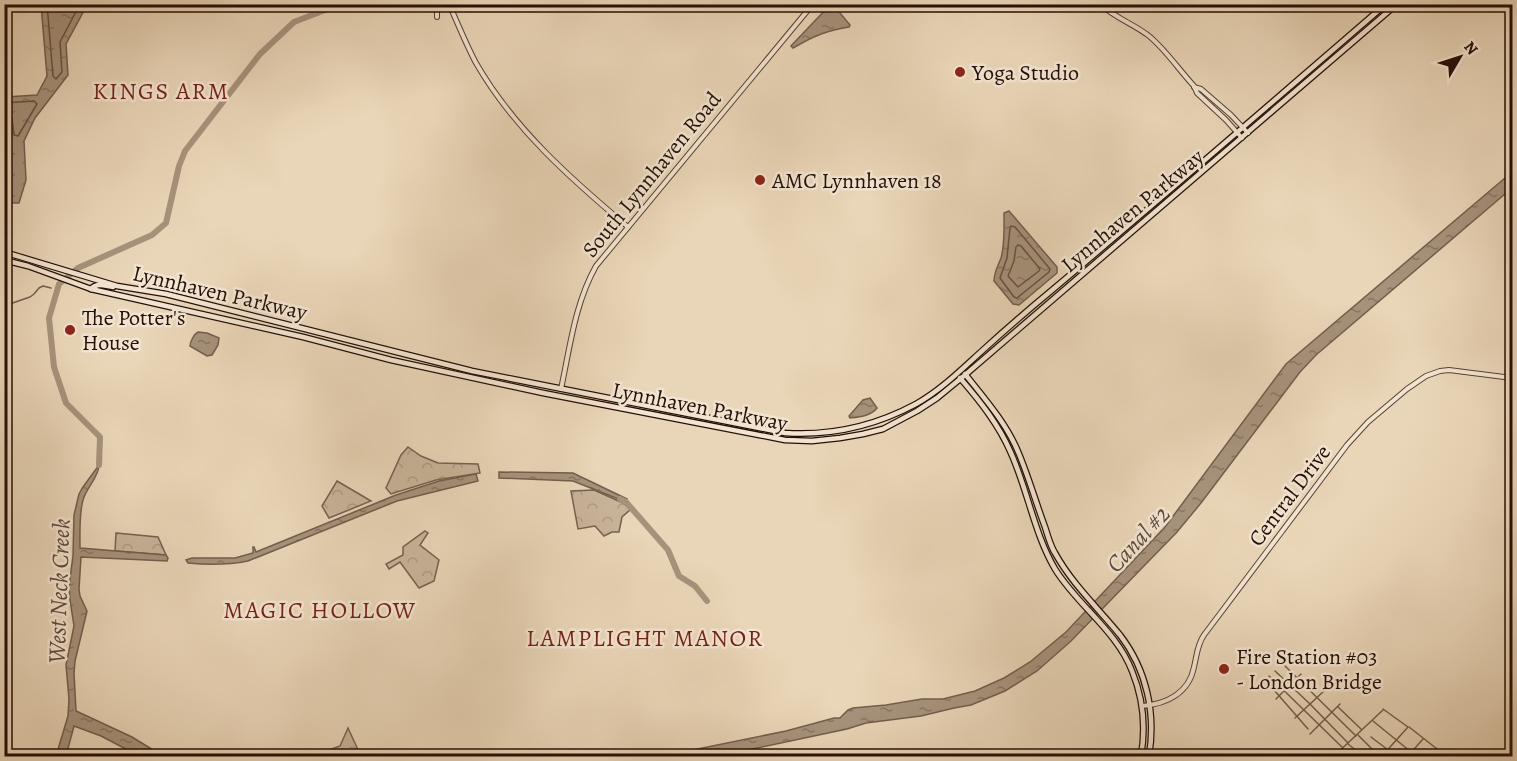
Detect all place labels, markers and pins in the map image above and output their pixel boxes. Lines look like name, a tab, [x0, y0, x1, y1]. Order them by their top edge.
place label: Yoga Studio	[971, 58, 1079, 88]
marker: Yoga Studio	[953, 65, 967, 79]
place label: AMC Lynnhaven 18	[771, 166, 942, 196]
marker: AMC Lynnhaven 18	[753, 173, 767, 187]
place label: The Potter's House	[82, 303, 186, 358]
marker: The Potter's House	[63, 323, 77, 337]
place label: Fire Station #03 - London Bridge	[1236, 642, 1382, 697]
marker: Fire Station #03 - London Bridge	[1217, 662, 1231, 676]

